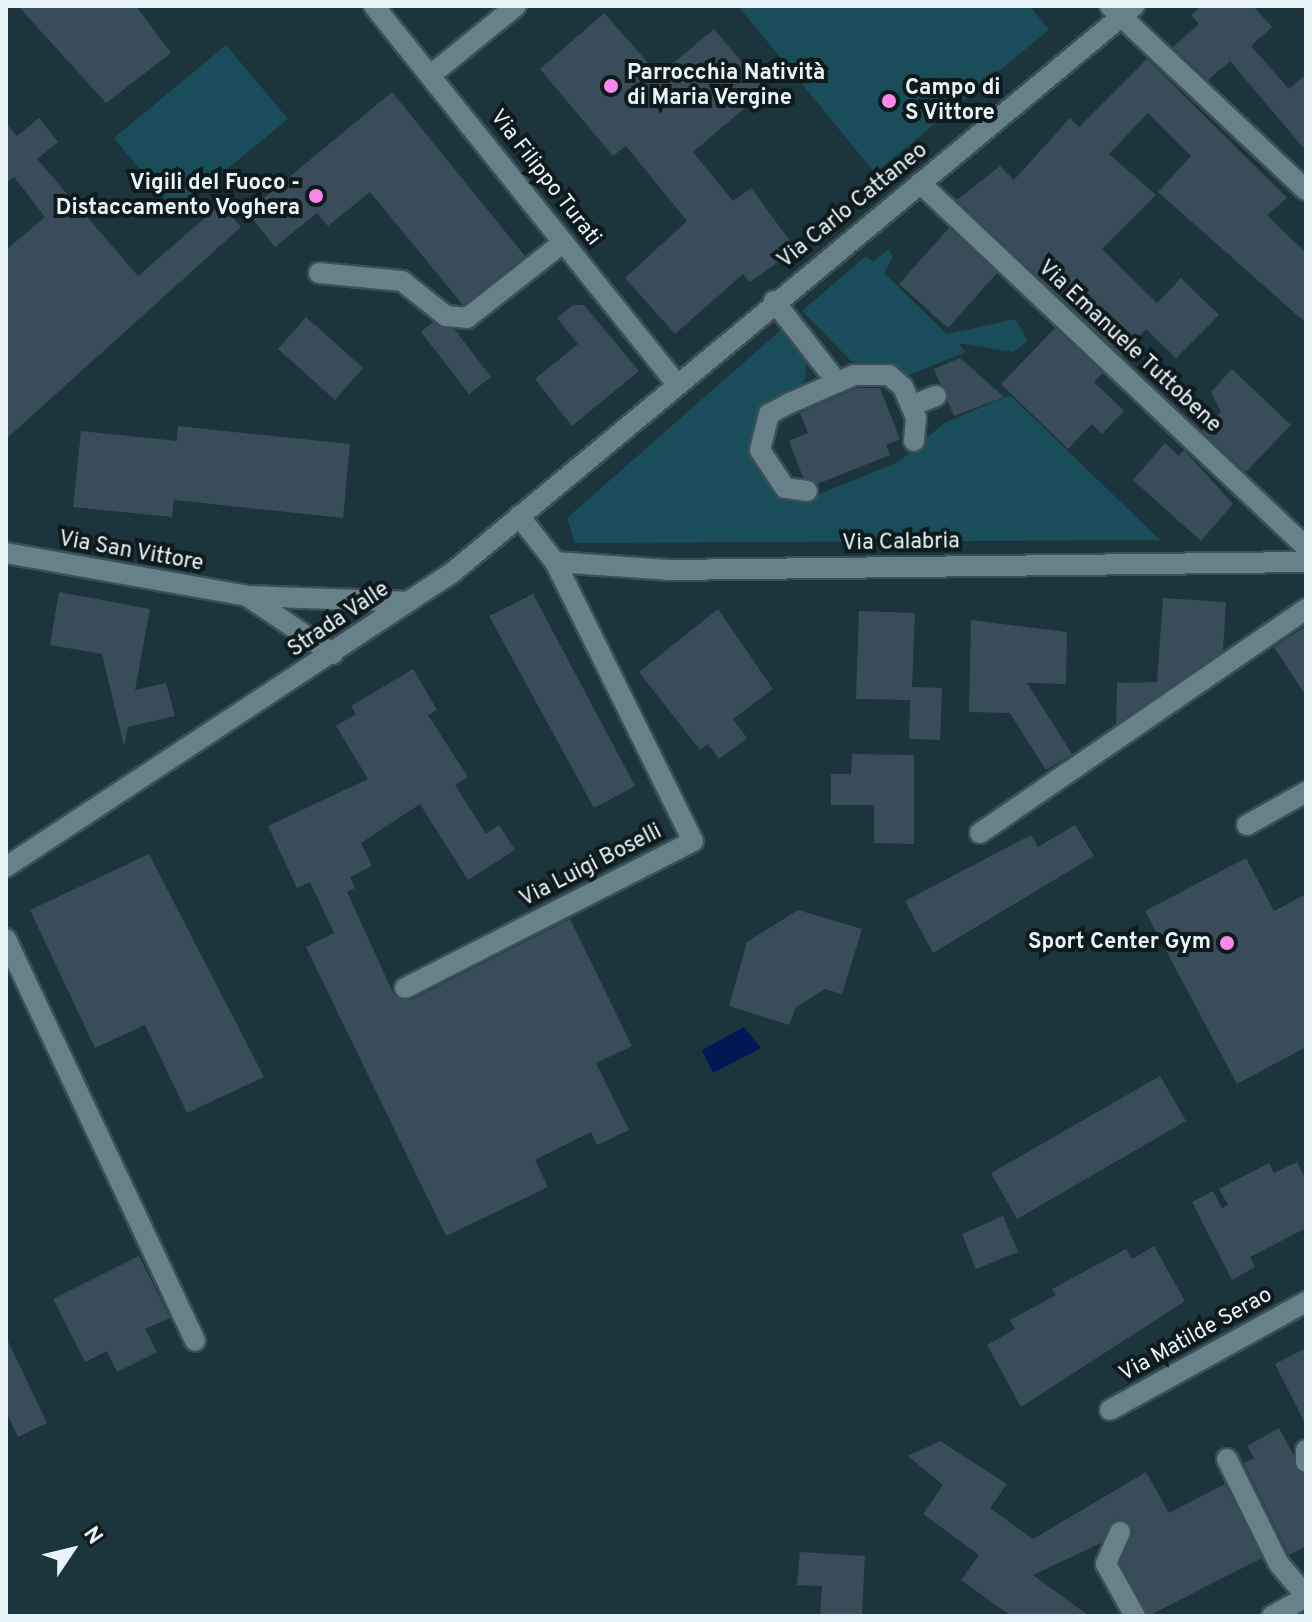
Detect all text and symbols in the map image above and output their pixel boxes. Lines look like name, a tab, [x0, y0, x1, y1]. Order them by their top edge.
place label: Parrocchia Natività di Maria Vergine	[627, 60, 825, 112]
place label: Campo di S Vittore	[905, 75, 1001, 126]
marker: Parrocchia Natività di Maria Vergine	[602, 77, 620, 95]
marker: Campo di S Vittore	[880, 92, 898, 110]
street label: Via Filippo Turati	[484, 105, 606, 251]
street label: Via Carlo Cattaneo	[773, 138, 933, 274]
place label: Vigili del Fuoco - Distaccamento Voghera	[55, 170, 300, 222]
marker: Vigili del Fuoco - Distaccamento Voghera	[307, 187, 325, 205]
street label: Via Emanuele Tuttobene	[1032, 255, 1226, 439]
street label: Via San Vittore	[56, 526, 206, 578]
street label: Via Calabria	[842, 529, 960, 557]
street label: Strada Valle	[283, 576, 395, 664]
street label: Via Luigi Boselli	[516, 819, 666, 913]
place label: Sport Center Gym	[1028, 930, 1211, 956]
marker: Sport Center Gym	[1218, 934, 1236, 952]
street label: Via Matilde Serao	[1115, 1282, 1277, 1388]
north arrow	[32, 1510, 112, 1590]
text: N	[76, 1522, 108, 1550]

